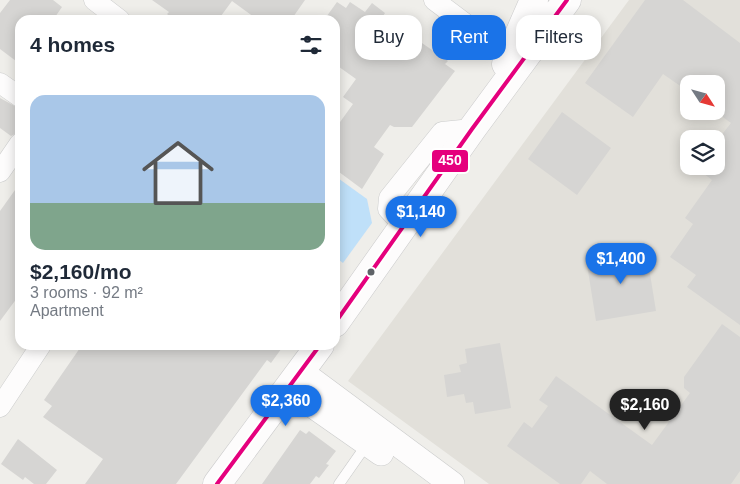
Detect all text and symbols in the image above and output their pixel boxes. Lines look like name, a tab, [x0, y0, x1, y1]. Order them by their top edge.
chip: Buy	[355, 15, 422, 60]
chip: Rent	[432, 15, 506, 60]
chip: Filters	[516, 15, 601, 60]
icon: filters	[297, 31, 325, 59]
text: 4 homes	[30, 33, 115, 56]
north arrow	[680, 75, 725, 120]
map controls	[680, 75, 725, 175]
icon: home	[133, 128, 223, 218]
button: layers	[680, 130, 725, 175]
line badge: 450	[431, 149, 469, 173]
text: 450	[438, 152, 462, 168]
pin: $1,140	[380, 196, 462, 238]
text: $1,140	[397, 203, 445, 220]
pin: $1,400	[580, 242, 662, 285]
text: $1,400	[597, 250, 645, 267]
text: $2,160/mo	[30, 260, 132, 283]
unlabelled marker	[366, 267, 376, 277]
text: 3 rooms · 92 m²	[30, 284, 143, 301]
text: Apartment	[30, 302, 104, 319]
pin: $2,360	[245, 384, 327, 427]
pin: $2,160	[604, 388, 686, 431]
text: $2,360	[262, 392, 310, 409]
text: $2,160	[621, 396, 669, 413]

